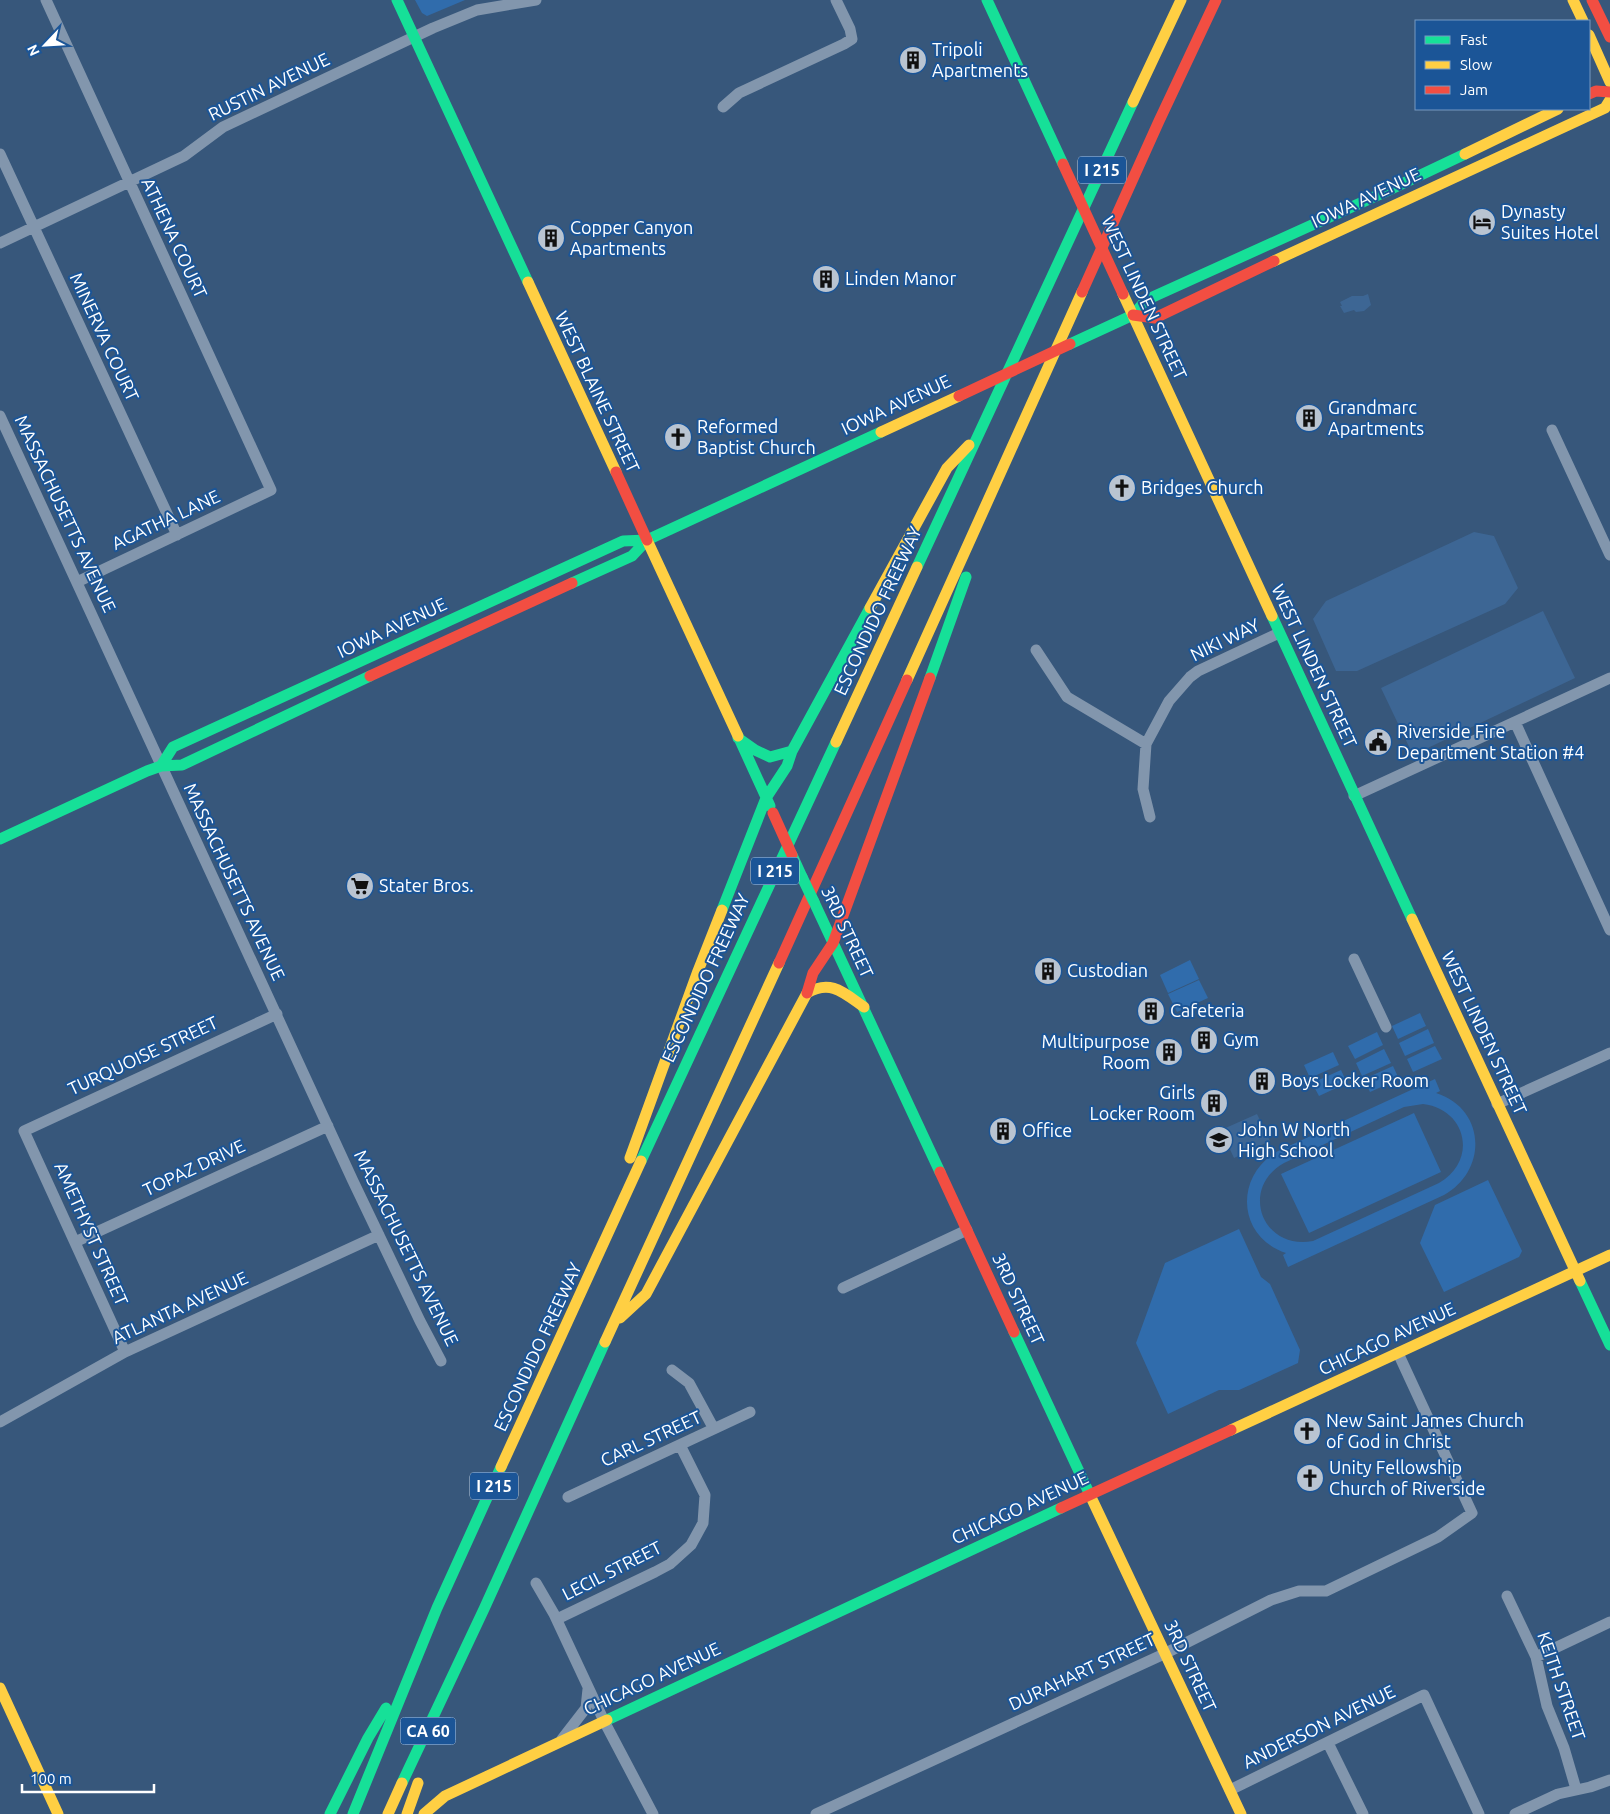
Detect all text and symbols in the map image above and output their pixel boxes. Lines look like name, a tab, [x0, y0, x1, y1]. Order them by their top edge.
north arrow	[20, 20, 70, 70]
legend	[1415, 20, 1590, 110]
text: Fast	[1460, 31, 1488, 48]
place label: Tripoli Apartments	[932, 39, 1028, 80]
text: N	[24, 42, 43, 59]
building icon: Tripoli Apartments	[898, 45, 928, 75]
street label: RUSTIN AVENUE	[205, 48, 332, 124]
text: Slow	[1460, 56, 1493, 73]
text: Jam	[1460, 81, 1488, 98]
road number: I 215	[1078, 156, 1126, 184]
street label: IOWA AVENUE	[1308, 163, 1423, 231]
street label: ATHENA COURT	[138, 174, 212, 301]
place label: Dynasty Suites Hotel	[1501, 201, 1599, 242]
hotel icon: Dynasty Suites Hotel	[1467, 207, 1497, 237]
street label: WEST LINDEN STREET	[1098, 213, 1191, 382]
place label: Copper Canyon Apartments	[570, 217, 693, 258]
building icon: Copper Canyon Apartments	[536, 223, 566, 253]
building icon: Linden Manor	[811, 264, 841, 294]
place label: Linden Manor	[845, 268, 956, 288]
street label: MINERVA COURT	[66, 269, 143, 404]
street label: WEST BLAINE STREET	[552, 308, 644, 475]
street label: IOWA AVENUE	[838, 370, 953, 438]
place label: Grandmarc Apartments	[1328, 397, 1424, 438]
building icon: Grandmarc Apartments	[1294, 403, 1324, 433]
street label: MASSACHUSETTS AVENUE	[11, 412, 120, 615]
place label: Reformed Baptist Church	[697, 416, 816, 457]
church icon: Reformed Baptist Church	[663, 422, 693, 452]
church icon: Bridges Church	[1107, 473, 1137, 503]
place label: Bridges Church	[1141, 477, 1263, 497]
street label: AGATHA LANE	[108, 485, 223, 553]
street label: ESCONDIDO FREEWAY	[829, 523, 925, 698]
street label: WEST LINDEN STREET	[1268, 581, 1361, 750]
street label: IOWA AVENUE	[334, 593, 449, 661]
street label: NIKI WAY	[1187, 614, 1263, 664]
place label: Riverside Fire Department Station #4	[1397, 721, 1584, 762]
public building icon: Riverside Fire Department Station #4	[1363, 727, 1393, 757]
street label: MASSACHUSETTS AVENUE	[180, 780, 289, 983]
road number: I 215	[751, 858, 799, 884]
supermarket icon: Stater Bros.	[345, 871, 375, 901]
place label: Stater Bros.	[379, 875, 474, 895]
street label: 3RD STREET	[818, 882, 878, 981]
street label: ESCONDIDO FREEWAY	[657, 890, 753, 1065]
street label: WEST LINDEN STREET	[1438, 948, 1531, 1117]
building icon: Custodian	[1033, 956, 1063, 986]
place label: Custodian	[1067, 960, 1148, 980]
building icon: Cafeteria	[1136, 996, 1166, 1026]
place label: Cafeteria	[1170, 1000, 1245, 1020]
street label: TURQUOISE STREET	[65, 1012, 221, 1099]
building icon: Gym	[1189, 1025, 1219, 1055]
place label: Gym	[1223, 1029, 1259, 1049]
place label: Multipurpose Room	[1041, 1031, 1150, 1072]
building icon: Multipurpose Room	[1154, 1037, 1184, 1067]
building icon: Boys Locker Room	[1247, 1066, 1277, 1096]
place label: Boys Locker Room	[1281, 1070, 1429, 1090]
place label: Girls Locker Room	[1090, 1082, 1195, 1123]
building icon: Girls Locker Room	[1199, 1088, 1229, 1118]
building icon: Office	[988, 1116, 1018, 1146]
place label: John W North High School	[1238, 1119, 1350, 1160]
place label: Office	[1022, 1120, 1072, 1140]
school or university icon: John W North High School	[1204, 1125, 1234, 1155]
street label: TOPAZ DRIVE	[139, 1135, 248, 1199]
street label: MASSACHUSETTS AVENUE	[351, 1147, 463, 1349]
street label: AMETHYST STREET	[51, 1159, 133, 1308]
street label: 3RD STREET	[989, 1249, 1049, 1348]
street label: ESCONDIDO FREEWAY	[489, 1259, 585, 1434]
street label: ATLANTA AVENUE	[109, 1267, 251, 1347]
street label: CHICAGO AVENUE	[1315, 1298, 1458, 1379]
street label: CARL STREET	[597, 1406, 704, 1470]
place label: New Saint James Church of God in Christ	[1326, 1410, 1524, 1451]
church icon: New Saint James Church of God in Christ	[1292, 1416, 1322, 1446]
place label: Unity Fellowship Church of Riverside	[1329, 1457, 1485, 1498]
church icon: Unity Fellowship Church of Riverside	[1295, 1463, 1325, 1493]
street label: CHICAGO AVENUE	[948, 1467, 1091, 1548]
road number: I 215	[470, 1472, 518, 1500]
street label: LECIL STREET	[559, 1537, 665, 1604]
street label: 3RD STREET	[1161, 1616, 1221, 1715]
street label: DURAHART STREET	[1005, 1628, 1158, 1714]
street label: KEITH STREET	[1534, 1629, 1590, 1742]
street label: CHICAGO AVENUE	[580, 1638, 723, 1719]
street label: ANDERSON AVENUE	[1239, 1681, 1398, 1772]
road number: CA 60	[400, 1718, 456, 1744]
scale bar	[22, 1762, 155, 1794]
text: 100 m	[30, 1770, 72, 1787]

